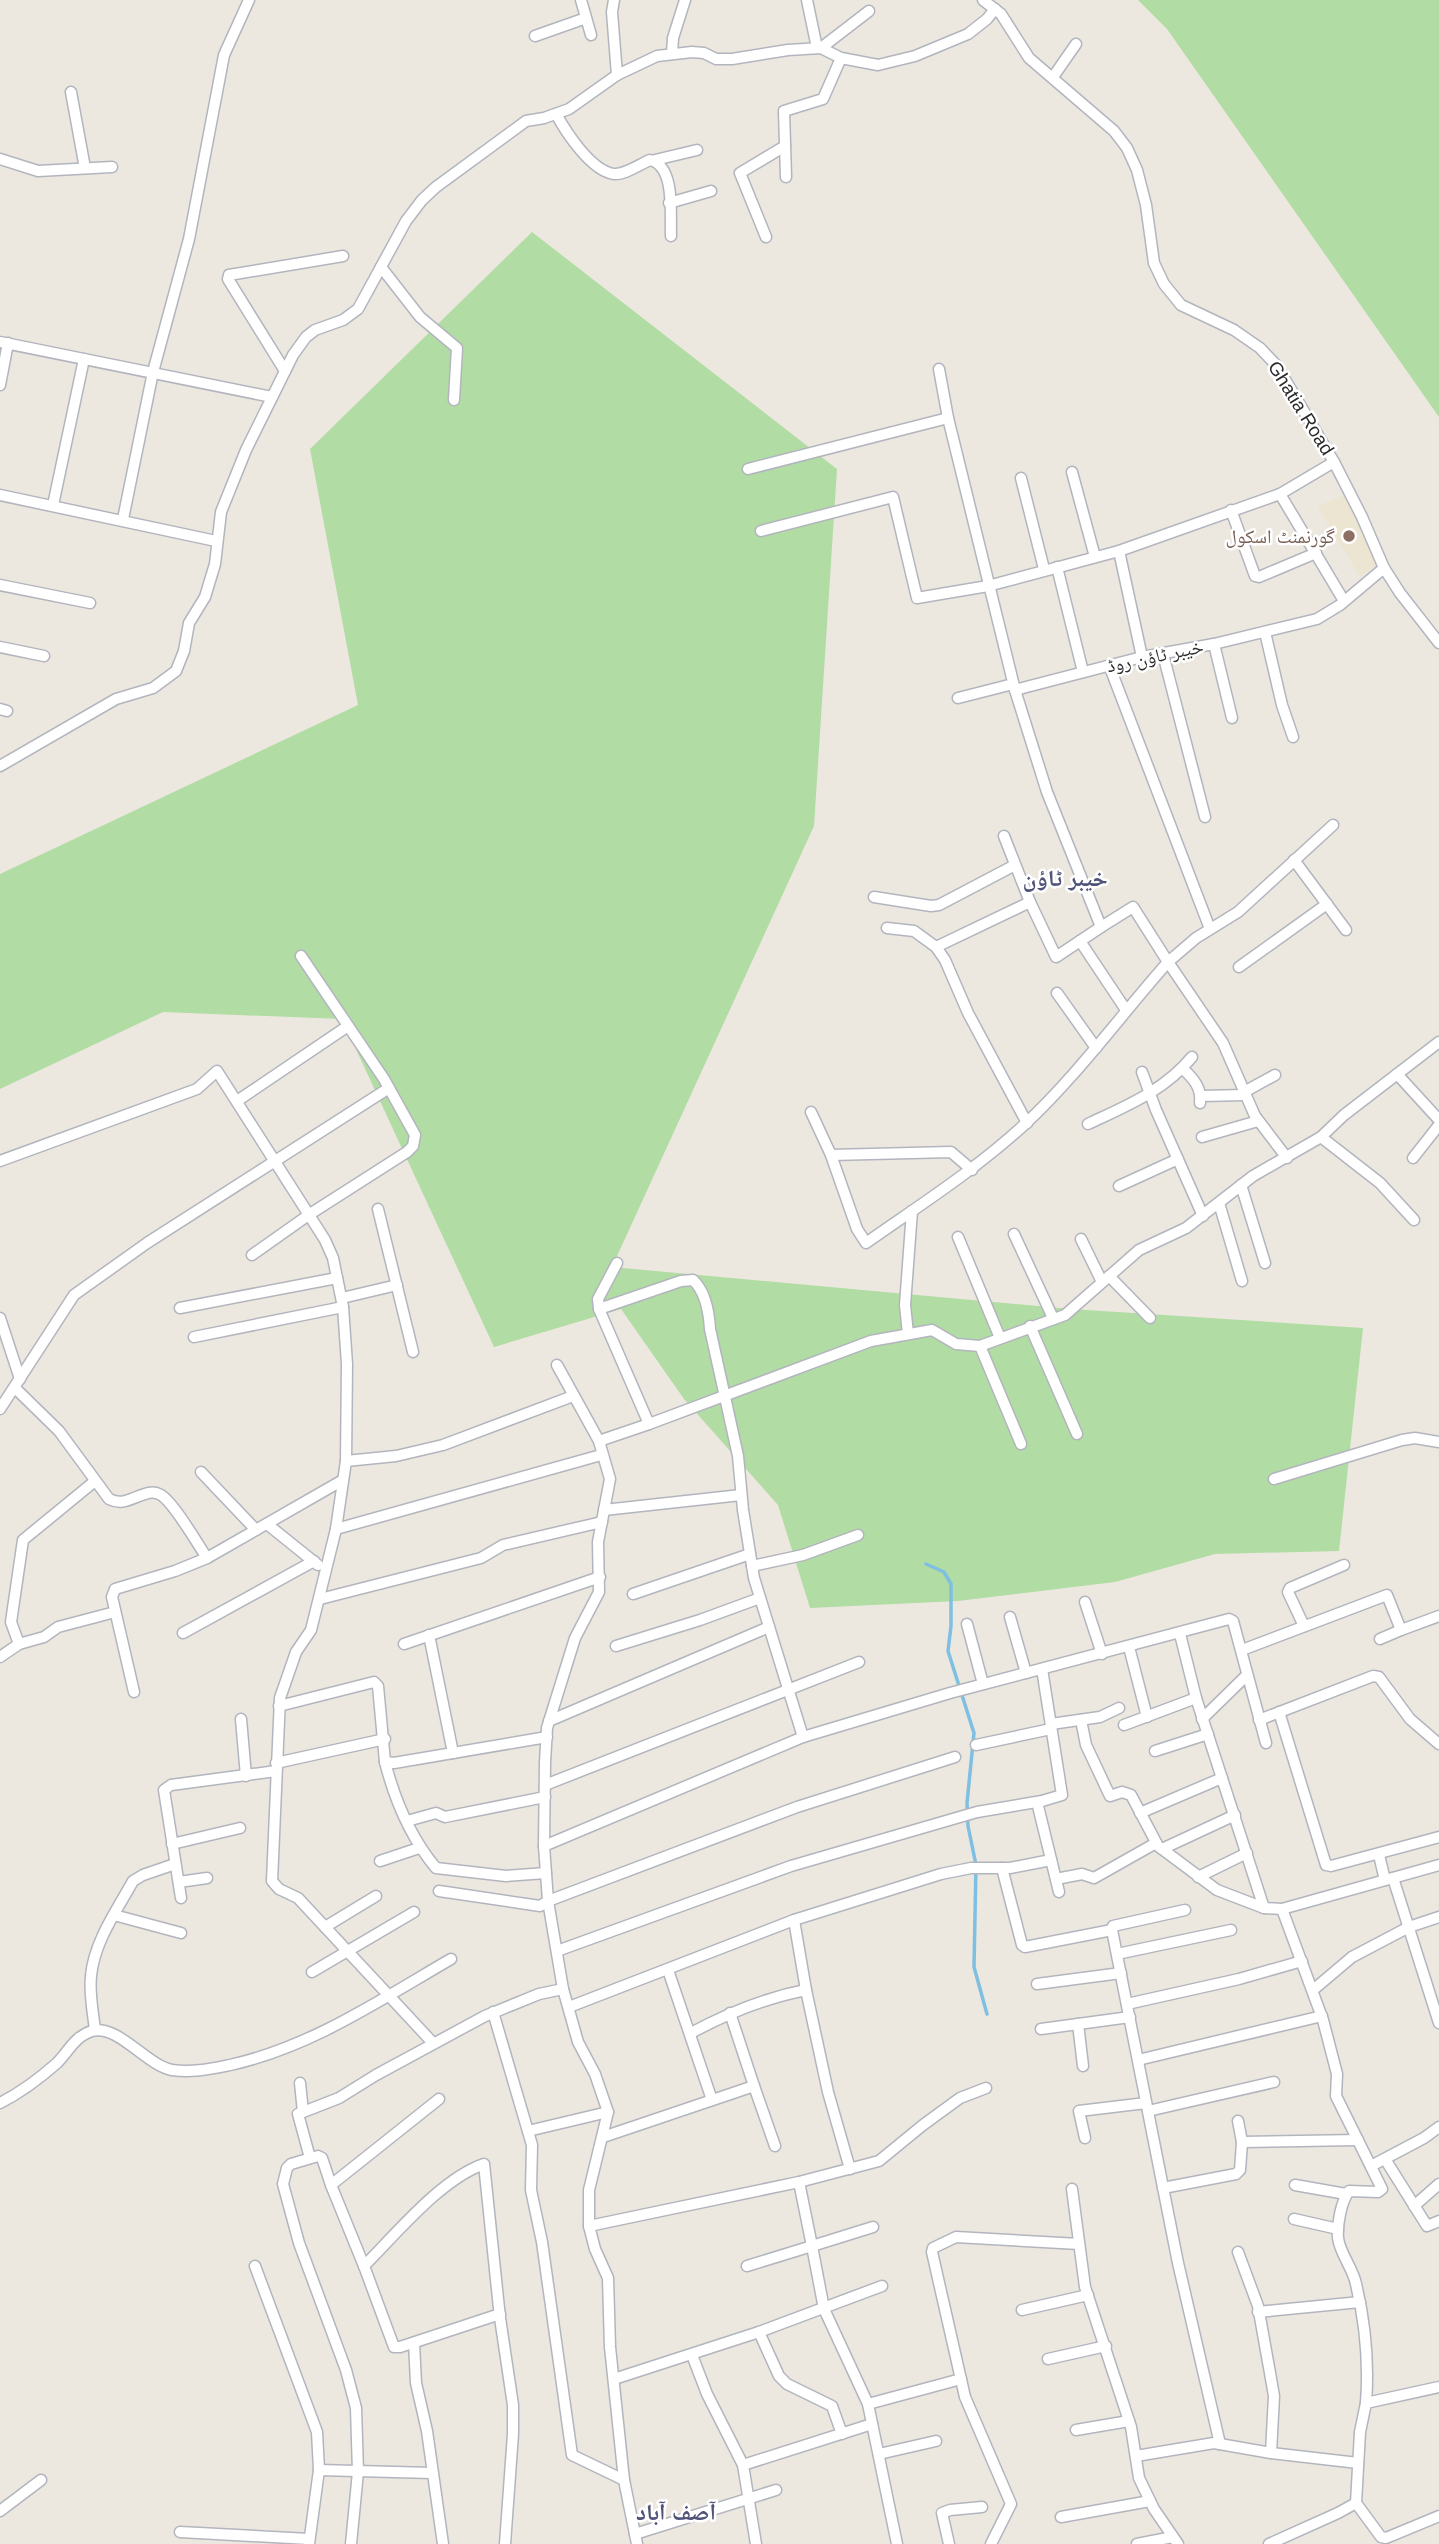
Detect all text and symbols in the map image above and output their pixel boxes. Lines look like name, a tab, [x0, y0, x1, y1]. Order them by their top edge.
street label: Ghatia Road	[1264, 357, 1338, 459]
place label: گورنمنٹ اسکول	[1226, 526, 1335, 548]
marker: گورنمنٹ اسکول	[1341, 528, 1357, 544]
street label: خیبر ٹاؤن روڈ	[1105, 636, 1205, 677]
district label: خیبر ٹاؤن	[1022, 865, 1108, 892]
district label: آصف آباد	[636, 2499, 716, 2526]

